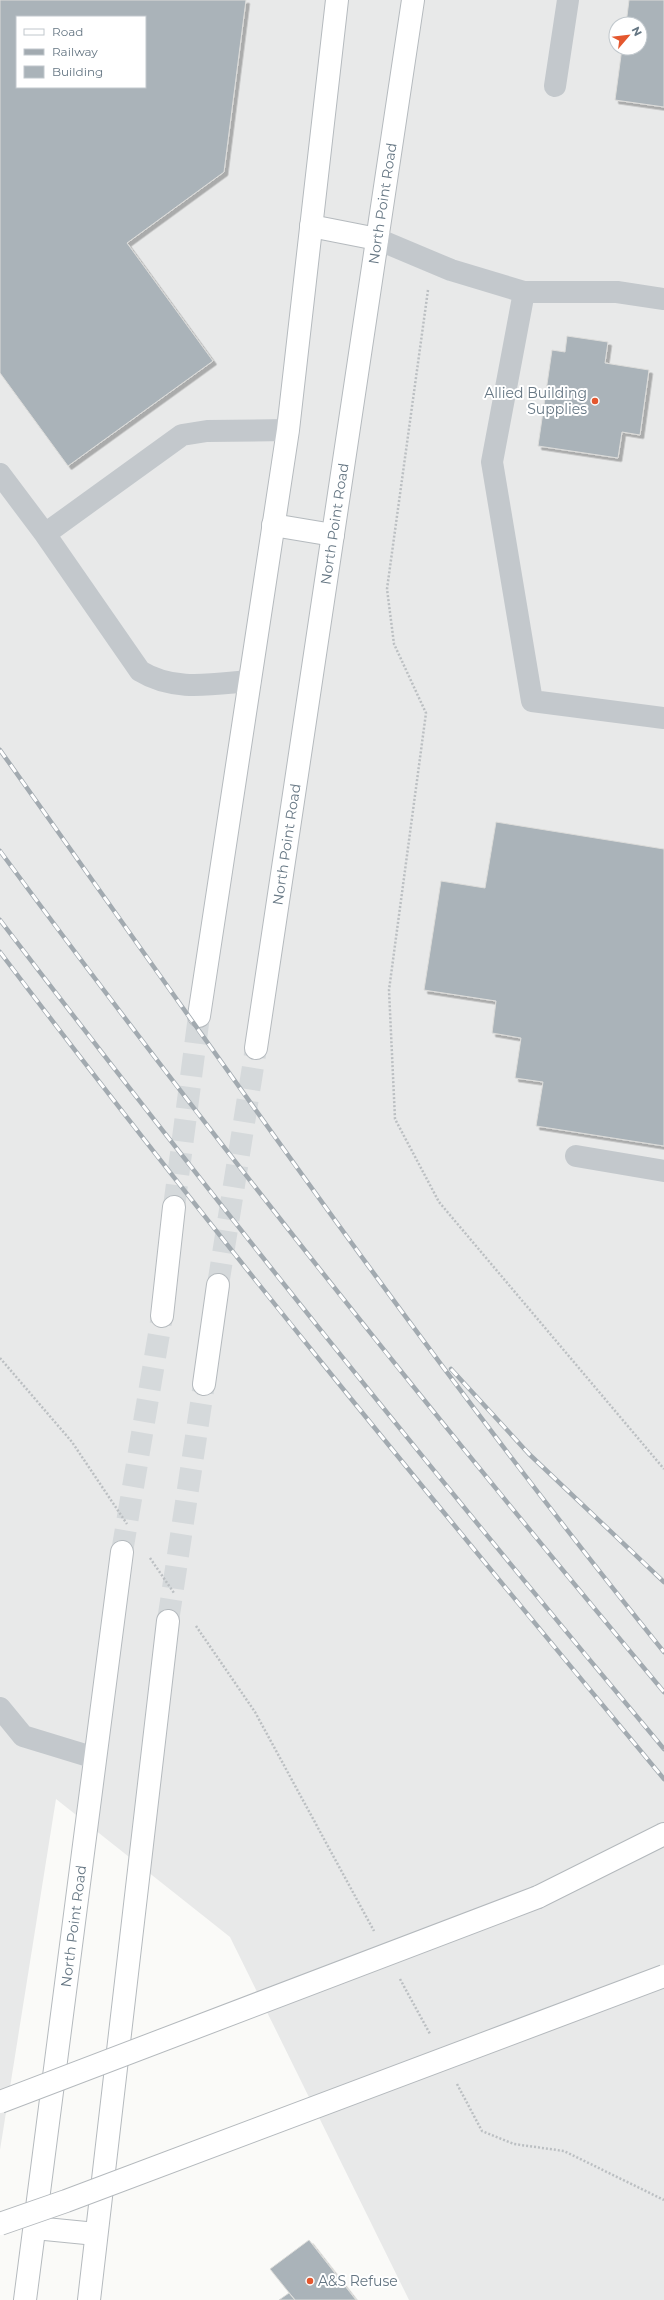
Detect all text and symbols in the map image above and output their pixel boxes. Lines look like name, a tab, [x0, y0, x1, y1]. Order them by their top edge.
legend	[16, 16, 146, 88]
north arrow	[608, 16, 648, 56]
text: Road	[52, 24, 83, 39]
text: N	[629, 24, 645, 39]
text: Railway	[52, 44, 98, 59]
text: Building	[52, 64, 103, 79]
street label: North Point Road	[365, 141, 401, 265]
place label: Allied Building Supplies	[484, 384, 587, 418]
marker: Allied Building Supplies	[590, 396, 600, 406]
street label: North Point Road	[317, 462, 353, 586]
street label: North Point Road	[269, 782, 305, 906]
street label: North Point Road	[57, 1864, 90, 1988]
place label: A&S Refuse	[318, 2272, 398, 2290]
marker: A&S Refuse	[305, 2276, 315, 2286]

